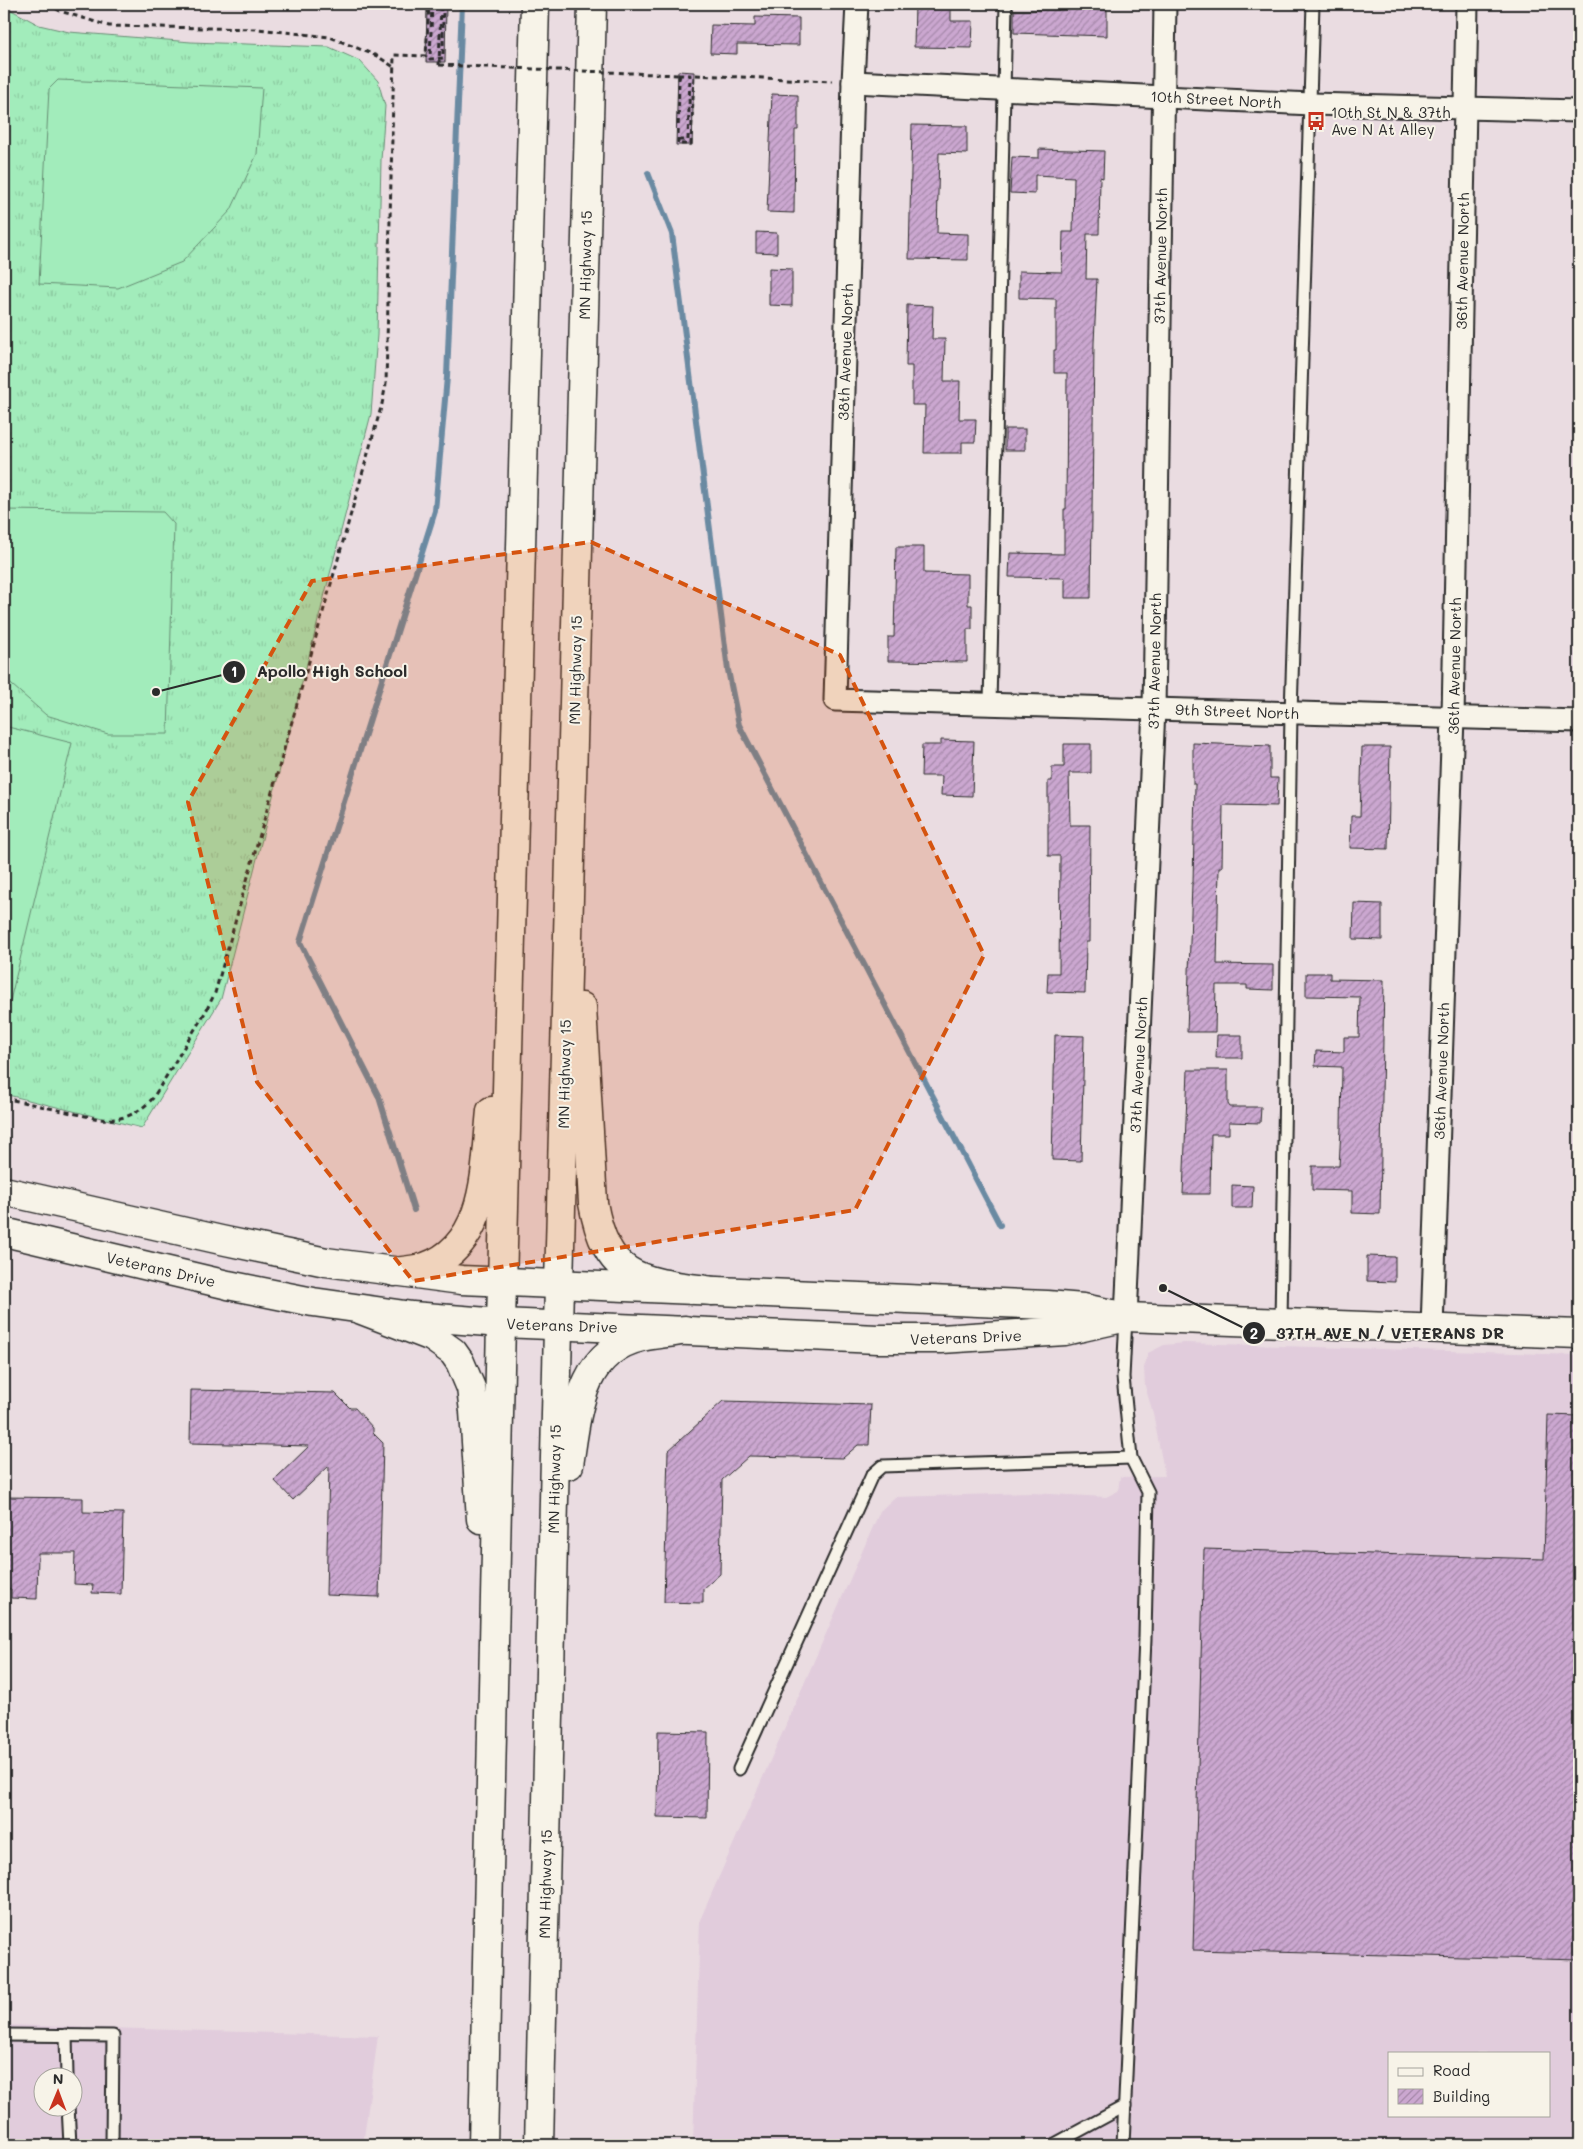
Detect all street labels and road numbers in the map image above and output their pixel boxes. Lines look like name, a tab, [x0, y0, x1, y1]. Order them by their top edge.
street label: 10th Street North	[1150, 86, 1282, 112]
street label: 37th Avenue North	[1149, 188, 1171, 324]
street label: 36th Avenue North	[1451, 192, 1473, 330]
street label: MN Highway 15	[574, 210, 596, 320]
street label: 38th Avenue North	[833, 283, 857, 421]
street label: 37th Avenue North	[1143, 593, 1165, 729]
street label: 36th Avenue North	[1443, 597, 1465, 735]
street label: MN Highway 15	[564, 615, 586, 725]
street label: 9th Street North	[1175, 699, 1299, 723]
street label: 37th Avenue North	[1124, 996, 1152, 1134]
street label: 36th Avenue North	[1429, 1002, 1453, 1140]
street label: MN Highway 15	[553, 1019, 575, 1129]
street label: Veterans Drive	[104, 1247, 218, 1291]
street label: Veterans Drive	[506, 1313, 618, 1337]
street label: Veterans Drive	[910, 1325, 1022, 1349]
street label: MN Highway 15	[543, 1424, 565, 1534]
street label: MN Highway 15	[534, 1829, 556, 1939]

